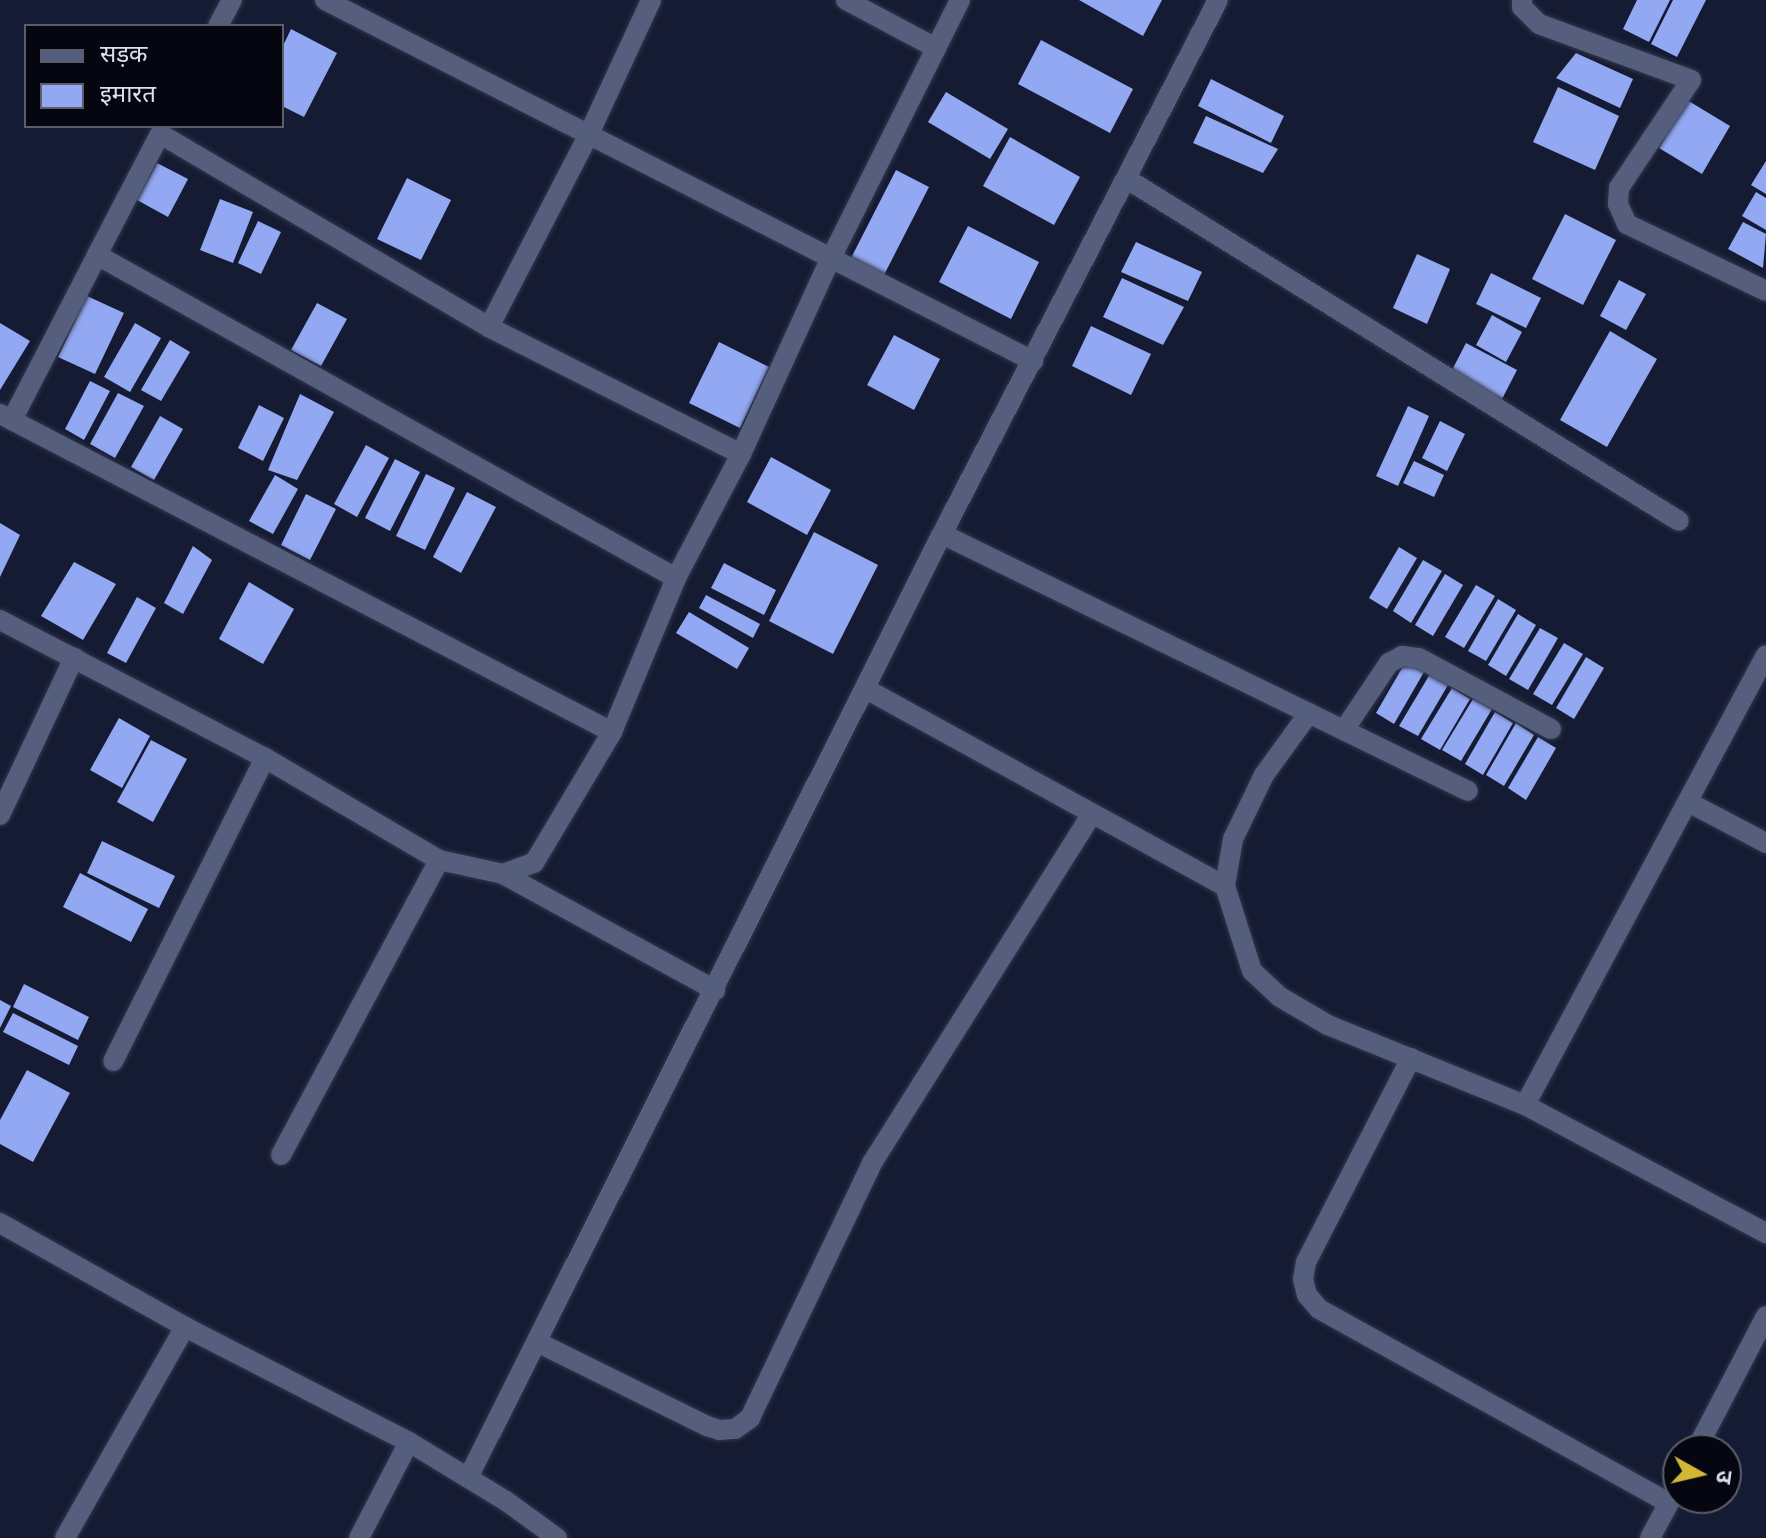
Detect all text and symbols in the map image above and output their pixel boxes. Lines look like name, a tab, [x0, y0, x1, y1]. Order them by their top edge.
legend	[24, 24, 284, 128]
text: सड़क	[100, 40, 148, 68]
text: इमारत	[100, 80, 156, 108]
north arrow	[1662, 1434, 1742, 1514]
text: उ	[1710, 1469, 1739, 1485]

